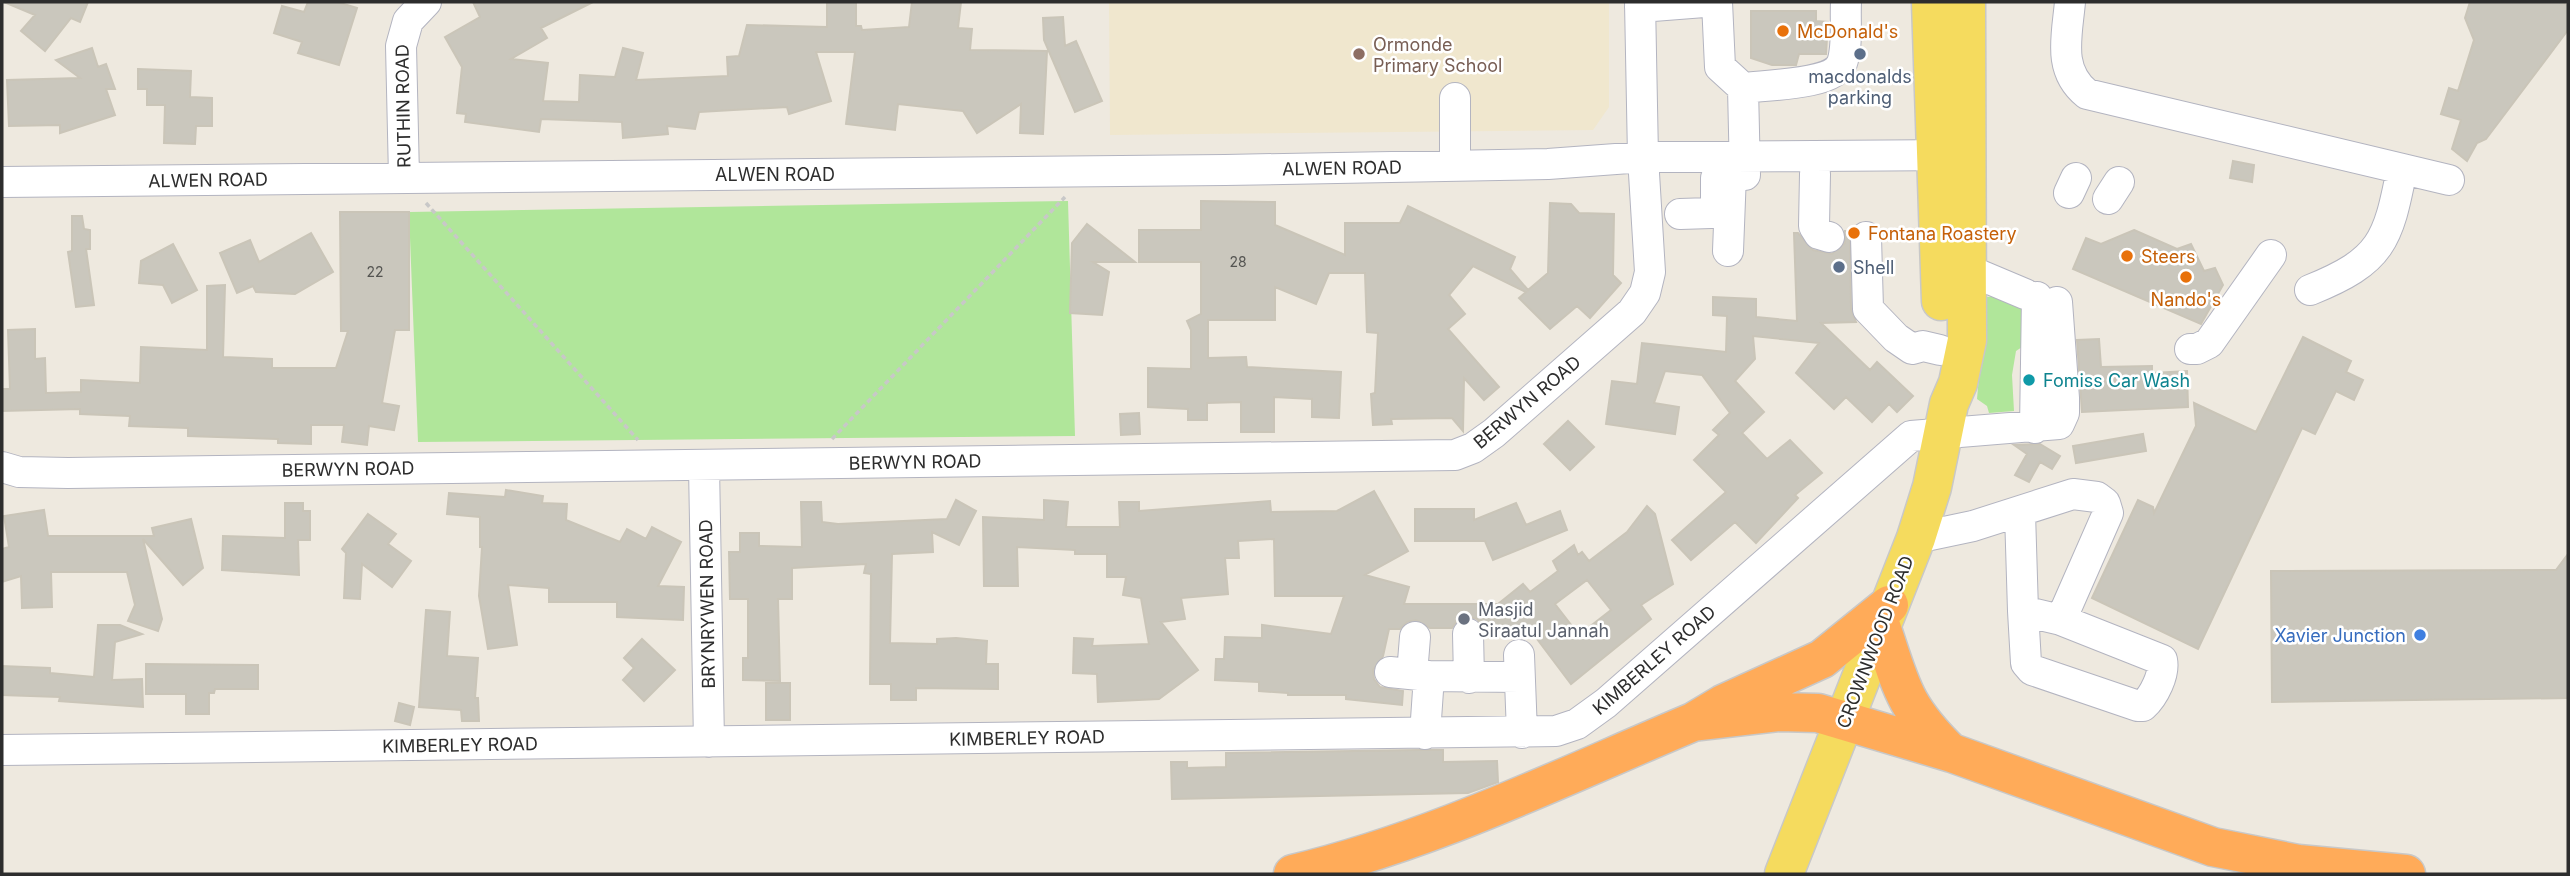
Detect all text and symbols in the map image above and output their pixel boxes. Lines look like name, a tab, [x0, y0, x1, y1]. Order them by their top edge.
place label: McDonald's	[1797, 21, 1898, 42]
marker: McDonald's	[1775, 23, 1791, 39]
place label: Ormonde Primary School	[1373, 34, 1502, 76]
street label: RUTHIN ROAD	[391, 44, 415, 168]
marker: Ormonde Primary School	[1351, 46, 1367, 62]
marker: macdonalds parking	[1852, 46, 1868, 62]
place label: macdonalds parking	[1808, 66, 1912, 108]
street label: ALWEN ROAD	[1282, 156, 1402, 180]
street label: ALWEN ROAD	[715, 164, 835, 185]
street label: ALWEN ROAD	[148, 168, 268, 192]
place label: Fontana Roastery	[1868, 223, 2017, 244]
marker: Fontana Roastery	[1846, 225, 1862, 241]
place label: Steers	[2141, 246, 2196, 267]
marker: Steers	[2119, 248, 2135, 264]
house number: 28	[1229, 253, 1247, 270]
place label: Shell	[1853, 257, 1894, 278]
marker: Shell	[1831, 259, 1847, 275]
house number: 22	[366, 263, 384, 280]
marker: Nando's	[2178, 269, 2194, 285]
place label: Nando's	[2151, 289, 2221, 310]
street label: BERWYN ROAD	[1469, 351, 1585, 453]
place label: Fomiss Car Wash	[2043, 370, 2190, 391]
marker: Fomiss Car Wash	[2021, 372, 2037, 388]
street label: BERWYN ROAD	[848, 450, 982, 474]
street label: BERWYN ROAD	[281, 457, 415, 481]
street label: BRYNRYWEN ROAD	[695, 519, 719, 689]
street label: CROWNWOOD ROAD	[1832, 553, 1918, 731]
place label: Masjid Siraatul Jannah	[1478, 599, 1609, 641]
street label: KIMBERLEY ROAD	[1588, 601, 1720, 719]
marker: Masjid Siraatul Jannah	[1456, 611, 1472, 627]
place label: Xavier Junction	[2275, 625, 2406, 646]
marker: Xavier Junction	[2412, 627, 2428, 643]
street label: KIMBERLEY ROAD	[949, 726, 1105, 750]
street label: KIMBERLEY ROAD	[382, 733, 538, 757]

